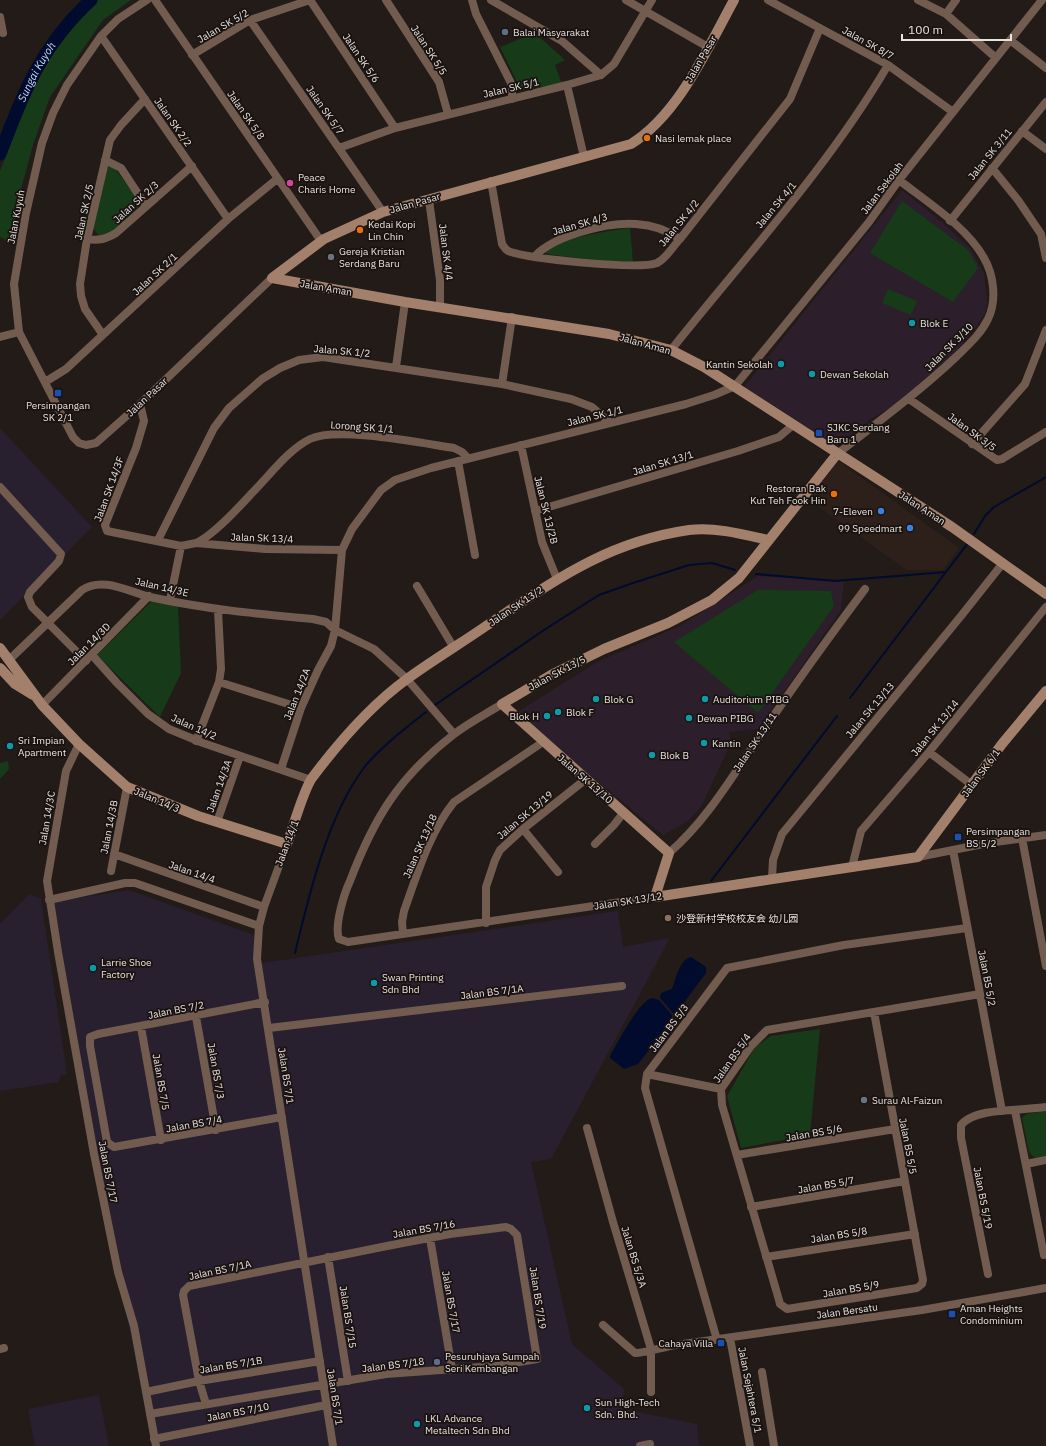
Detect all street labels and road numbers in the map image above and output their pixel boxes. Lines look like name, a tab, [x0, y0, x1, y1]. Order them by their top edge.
street label: Jalan SK 5/2	[195, 6, 251, 46]
street label: Jalan SK 5/5	[408, 23, 450, 77]
street label: Jalan SK 8/7	[840, 24, 896, 62]
street label: Jalan SK 5/6	[340, 31, 382, 85]
street label: Jalan Pasar	[682, 33, 720, 85]
street label: Jalan SK 5/1	[482, 75, 540, 101]
street label: Jalan SK 5/7	[303, 83, 347, 137]
street label: Jalan SK 5/8	[224, 88, 268, 142]
street label: Jalan SK 2/2	[151, 95, 195, 149]
street label: Jalan SK 3/11	[965, 125, 1015, 183]
street label: Jalan Sekolah	[858, 159, 906, 217]
street label: Jalan SK 2/3	[111, 178, 161, 226]
street label: Jalan SK 4/1	[753, 179, 799, 231]
street label: Jalan SK 2/5	[72, 183, 96, 241]
street label: Jalan Kuyuh	[4, 189, 28, 245]
street label: Jalan Pasar	[388, 190, 442, 216]
street label: Jalan SK 4/2	[656, 197, 702, 249]
street label: Jalan SK 4/3	[551, 210, 609, 238]
street label: Jalan SK 4/4	[436, 223, 456, 281]
street label: Jalan SK 2/1	[130, 250, 180, 298]
street label: Jalan Aman	[299, 277, 353, 299]
street label: Jalan SK 3/10	[922, 320, 976, 374]
street label: Jalan Aman	[618, 330, 672, 358]
street label: Jalan SK 1/2	[313, 342, 371, 360]
street label: Jalan Pasar	[124, 374, 171, 419]
street label: Jalan SK 1/1	[566, 403, 624, 429]
street label: Jalan SK 3/5	[945, 410, 999, 454]
street label: Lorong SK 1/1	[330, 418, 394, 436]
street label: Jalan SK 13/1	[631, 448, 695, 478]
street label: Jalan SK 14/3F	[91, 454, 127, 523]
street label: Jalan SK 13/2B	[531, 475, 561, 545]
street label: Jalan Aman	[896, 488, 948, 528]
street label: Jalan SK 13/4	[230, 530, 294, 546]
street label: Jalan 14/3E	[134, 575, 190, 599]
street label: Jalan SK 13/2	[486, 583, 546, 629]
street label: Jalan 14/3D	[65, 620, 113, 668]
street label: Jalan SK 13/5	[526, 652, 588, 694]
street label: Jalan 14/2A	[281, 666, 314, 722]
street label: Jalan SK 13/13	[843, 679, 897, 741]
street label: Jalan SK 13/14	[908, 697, 962, 759]
street label: Jalan SK 13/11	[730, 710, 780, 774]
street label: Jalan 14/2	[169, 711, 219, 743]
street label: Jalan SK 6/1	[959, 746, 1003, 800]
street label: Jalan SK 13/10	[555, 751, 615, 807]
street label: Jalan 14/3A	[204, 757, 235, 814]
street label: Jalan 14/3	[132, 785, 182, 815]
street label: Jalan SK 13/19	[494, 788, 556, 842]
street label: Jalan 14/3C	[36, 790, 58, 846]
street label: Jalan 14/3B	[97, 799, 121, 855]
street label: Jalan SK 13/18	[400, 812, 440, 880]
street label: Jalan 14/1	[272, 818, 302, 868]
street label: Jalan 14/4	[167, 858, 217, 886]
street label: Jalan SK 13/12	[593, 889, 663, 913]
street label: Jalan BS 5/2	[975, 949, 999, 1007]
street label: Jalan BS 7/1A	[460, 982, 525, 1002]
street label: Jalan BS 7/2	[147, 998, 205, 1022]
street label: Jalan BS 5/3	[647, 1001, 691, 1055]
street label: Jalan BS 5/4	[710, 1031, 754, 1085]
street label: Jalan BS 7/3	[205, 1042, 227, 1100]
street label: Jalan BS 7/1	[275, 1047, 297, 1105]
street label: Jalan BS 7/5	[150, 1053, 172, 1111]
street label: Jalan BS 7/4	[165, 1113, 223, 1135]
street label: Jalan BS 5/5	[896, 1117, 920, 1175]
street label: Jalan BS 5/6	[785, 1122, 843, 1144]
street label: Jalan BS 7/17	[96, 1140, 120, 1204]
street label: Jalan BS 5/19	[971, 1166, 995, 1230]
street label: Jalan BS 5/7	[797, 1174, 855, 1196]
street label: Jalan BS 7/16	[392, 1217, 456, 1241]
street label: Jalan BS 5/8	[810, 1224, 868, 1246]
street label: Jalan BS 5/3A	[619, 1225, 650, 1290]
street label: Jalan BS 7/1A	[188, 1257, 253, 1283]
street label: Jalan BS 7/19	[527, 1266, 549, 1330]
street label: Jalan BS 7/17	[439, 1270, 463, 1334]
street label: Jalan BS 5/9	[822, 1278, 880, 1300]
street label: Jalan BS 7/15	[337, 1285, 359, 1349]
street label: Jalan Bersatu	[816, 1300, 878, 1322]
street label: Jalan Sejahtera 5/1	[735, 1346, 765, 1434]
street label: Jalan BS 7/1B	[199, 1354, 263, 1376]
street label: Jalan BS 7/18	[361, 1355, 425, 1375]
street label: Jalan BS 7/1	[324, 1368, 346, 1426]
street label: Jalan BS 7/10	[206, 1400, 270, 1424]

